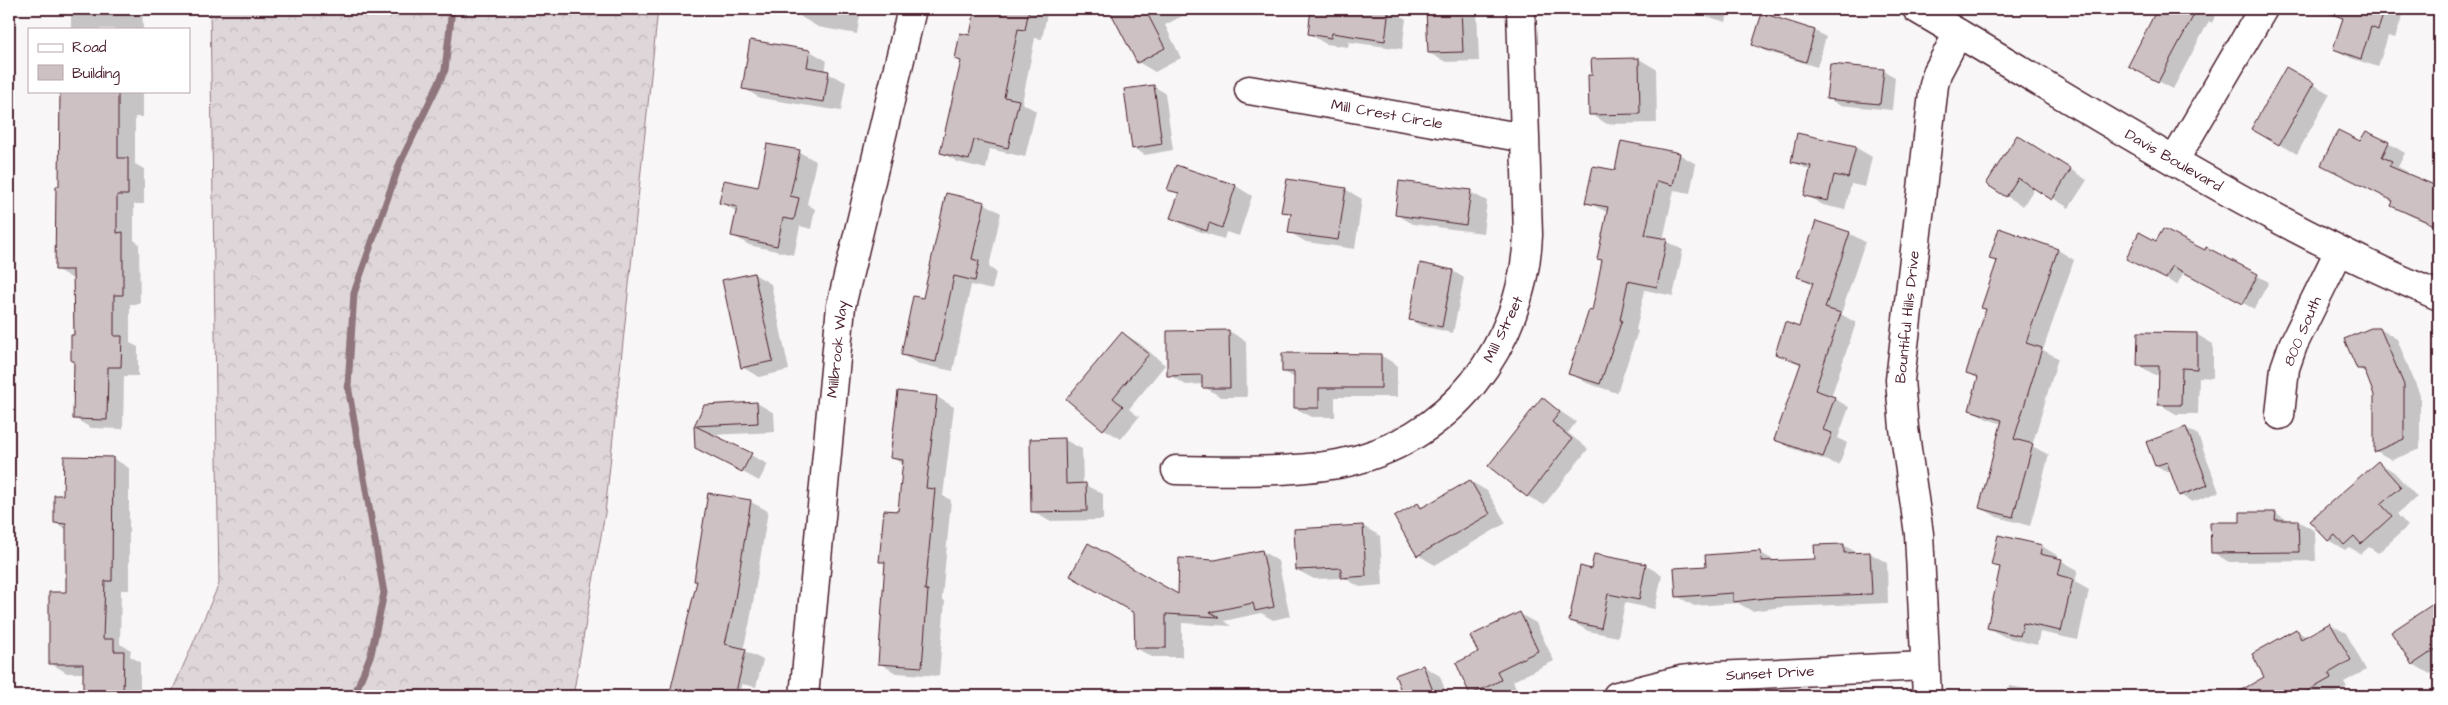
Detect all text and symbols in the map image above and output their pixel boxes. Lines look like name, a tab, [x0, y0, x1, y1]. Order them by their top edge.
legend	[28, 28, 190, 92]
text: Road	[72, 37, 107, 58]
text: Building	[72, 63, 120, 85]
street label: Mill Crest Circle	[1329, 94, 1444, 135]
street label: Davis Boulevard	[2121, 124, 2227, 197]
street label: Bountiful Hills Drive	[1890, 250, 1925, 384]
street label: Mill Street	[1478, 292, 1529, 366]
street label: 800 South	[2278, 293, 2327, 369]
street label: Millbrook Way	[822, 299, 854, 399]
street label: Sunset Drive	[1725, 661, 1815, 686]

